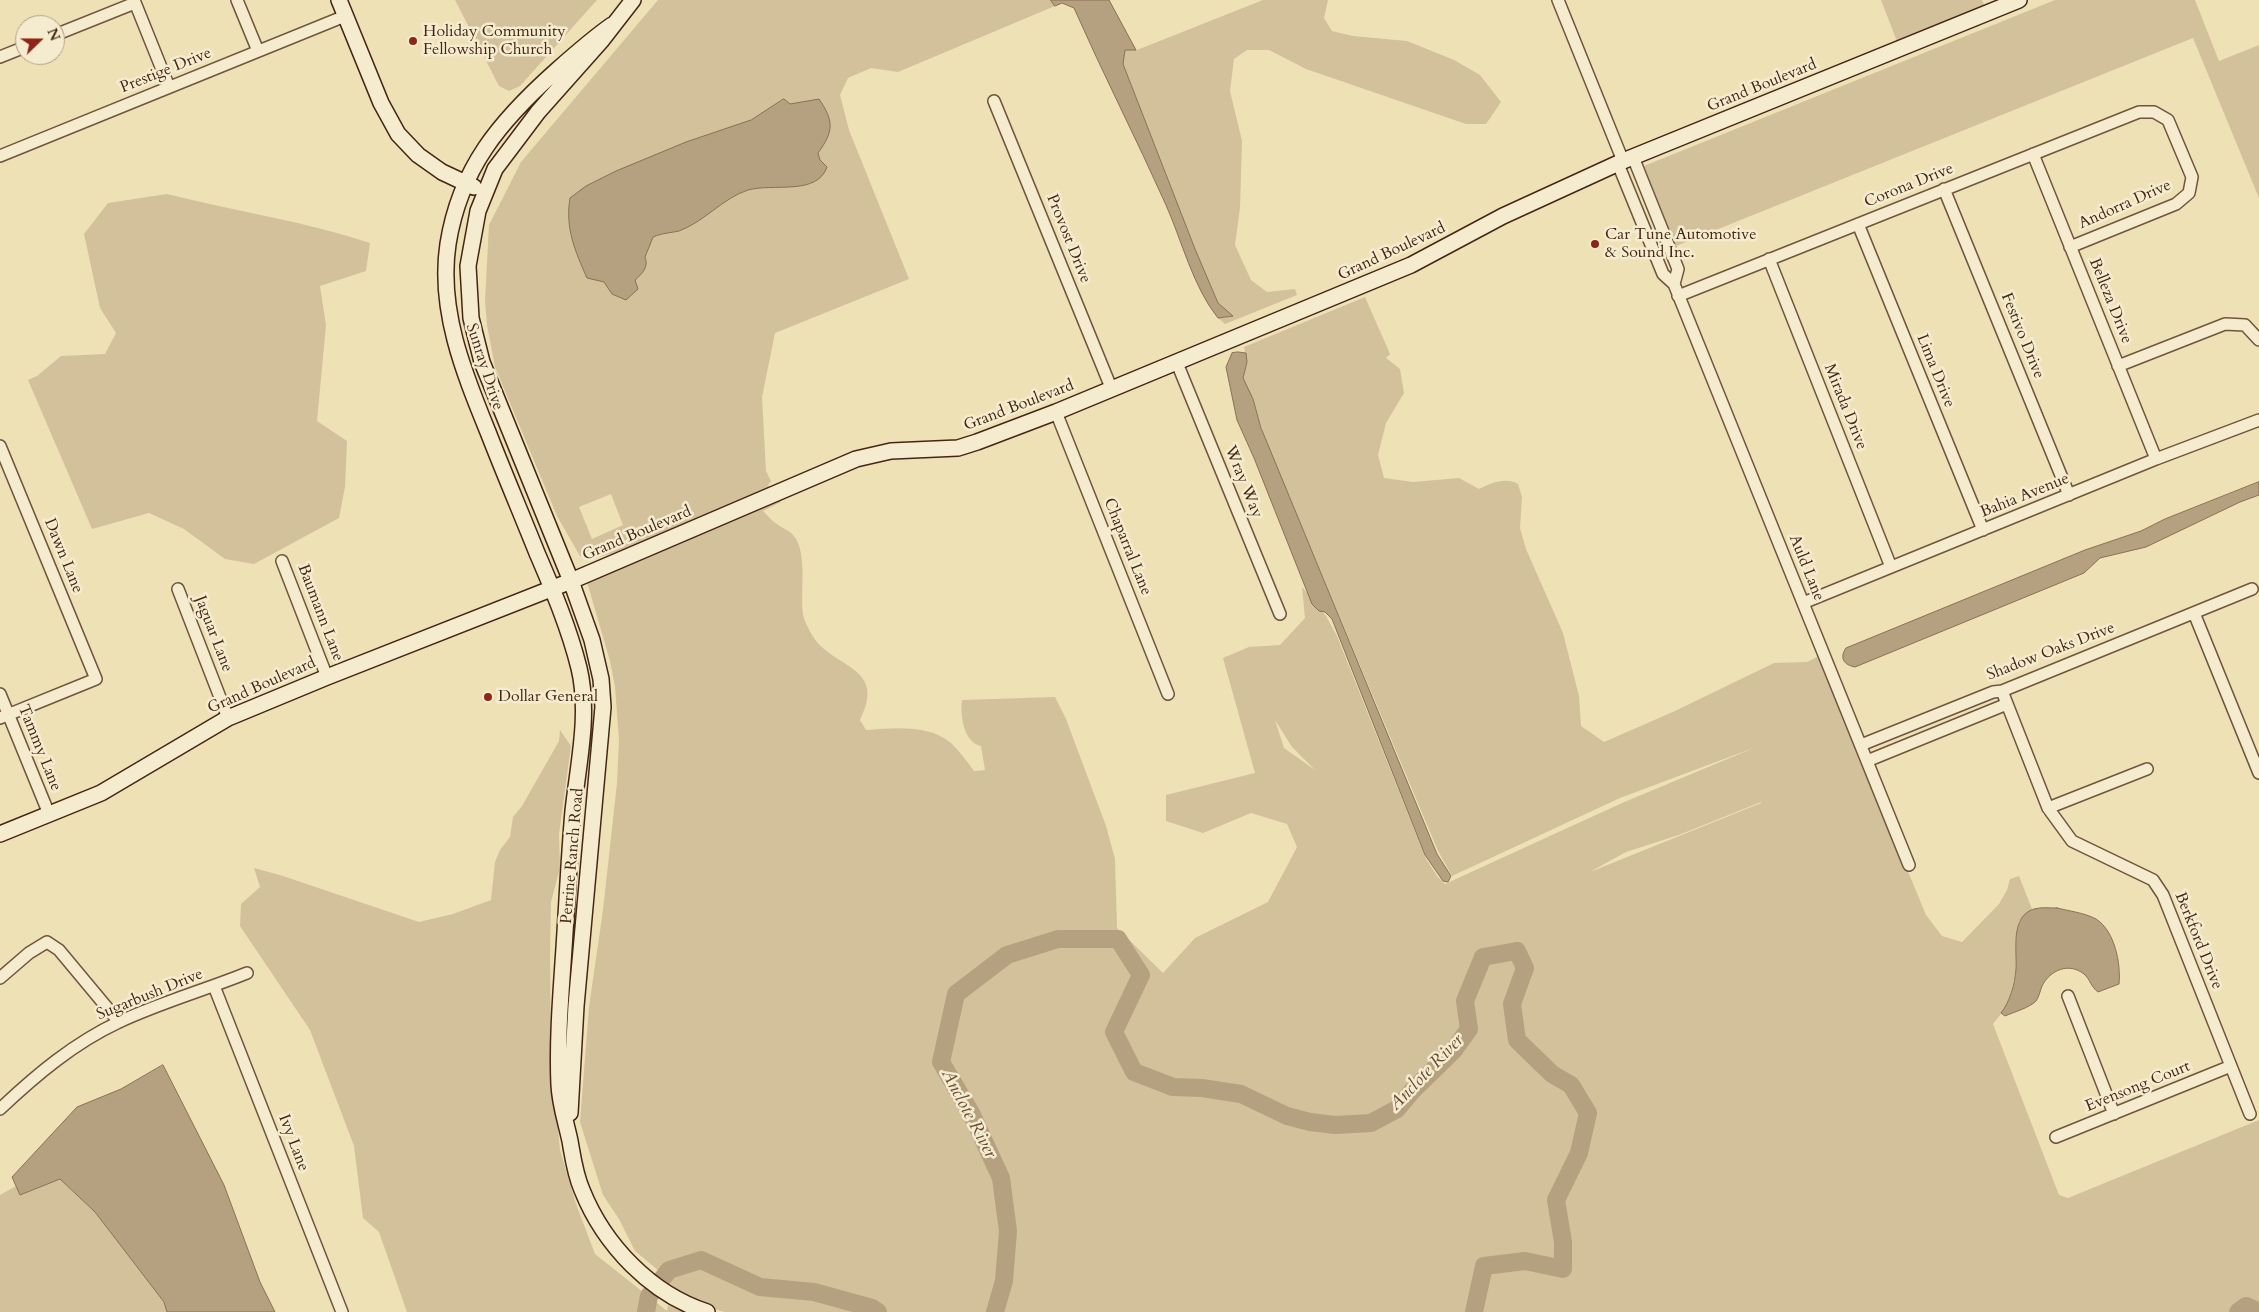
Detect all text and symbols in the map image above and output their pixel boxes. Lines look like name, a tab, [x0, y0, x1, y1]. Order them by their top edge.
north arrow	[15, 15, 65, 65]
place label: Holiday Community Fellowship Church	[423, 22, 566, 60]
text: N	[42, 25, 65, 44]
marker: Holiday Community Fellowship Church	[407, 35, 419, 47]
street label: Prestige Drive	[118, 44, 214, 98]
street label: Grand Boulevard	[1704, 55, 1820, 117]
street label: Corona Drive	[1862, 159, 1956, 213]
street label: Andorra Drive	[2076, 176, 2174, 234]
street label: Provost Drive	[1041, 192, 1095, 286]
street label: Grand Boulevard	[1335, 219, 1449, 285]
place label: Car Tune Automotive & Sound Inc.	[1605, 225, 1756, 263]
marker: Car Tune Automotive & Sound Inc.	[1589, 238, 1601, 250]
street label: Belleza Drive	[2084, 255, 2136, 347]
street label: Festivo Drive	[1996, 290, 2048, 382]
street label: Sunray Drive	[461, 321, 507, 413]
street label: Lima Drive	[1912, 331, 1958, 411]
street label: Mirada Drive	[1819, 361, 1871, 453]
street label: Grand Boulevard	[961, 376, 1077, 436]
street label: Wray Way	[1220, 443, 1266, 521]
street label: Bahia Avenue	[1978, 469, 2072, 523]
street label: Chaparral Lane	[1099, 496, 1155, 598]
street label: Grand Boulevard	[580, 502, 694, 566]
street label: Dawn Lane	[39, 516, 87, 596]
street label: Auld Lane	[1784, 532, 1828, 604]
street label: Baumann Lane	[293, 562, 347, 664]
street label: Jaguar Lane	[190, 593, 236, 675]
street label: Shadow Oaks Drive	[1984, 619, 2118, 685]
street label: Grand Boulevard	[205, 654, 319, 718]
place label: Dollar General	[498, 687, 598, 707]
marker: Dollar General	[482, 691, 494, 703]
street label: Tammy Lane	[13, 702, 65, 794]
street label: Perrine Ranch Road	[558, 787, 588, 925]
street label: Berkford Drive	[2170, 889, 2226, 993]
street label: Sugarbush Drive	[94, 965, 206, 1025]
water label: Anclote River	[1385, 1030, 1469, 1116]
street label: Evensong Court	[2083, 1057, 2193, 1117]
water label: Anclote River	[936, 1066, 1000, 1162]
street label: Ivy Lane	[273, 1112, 313, 1174]

